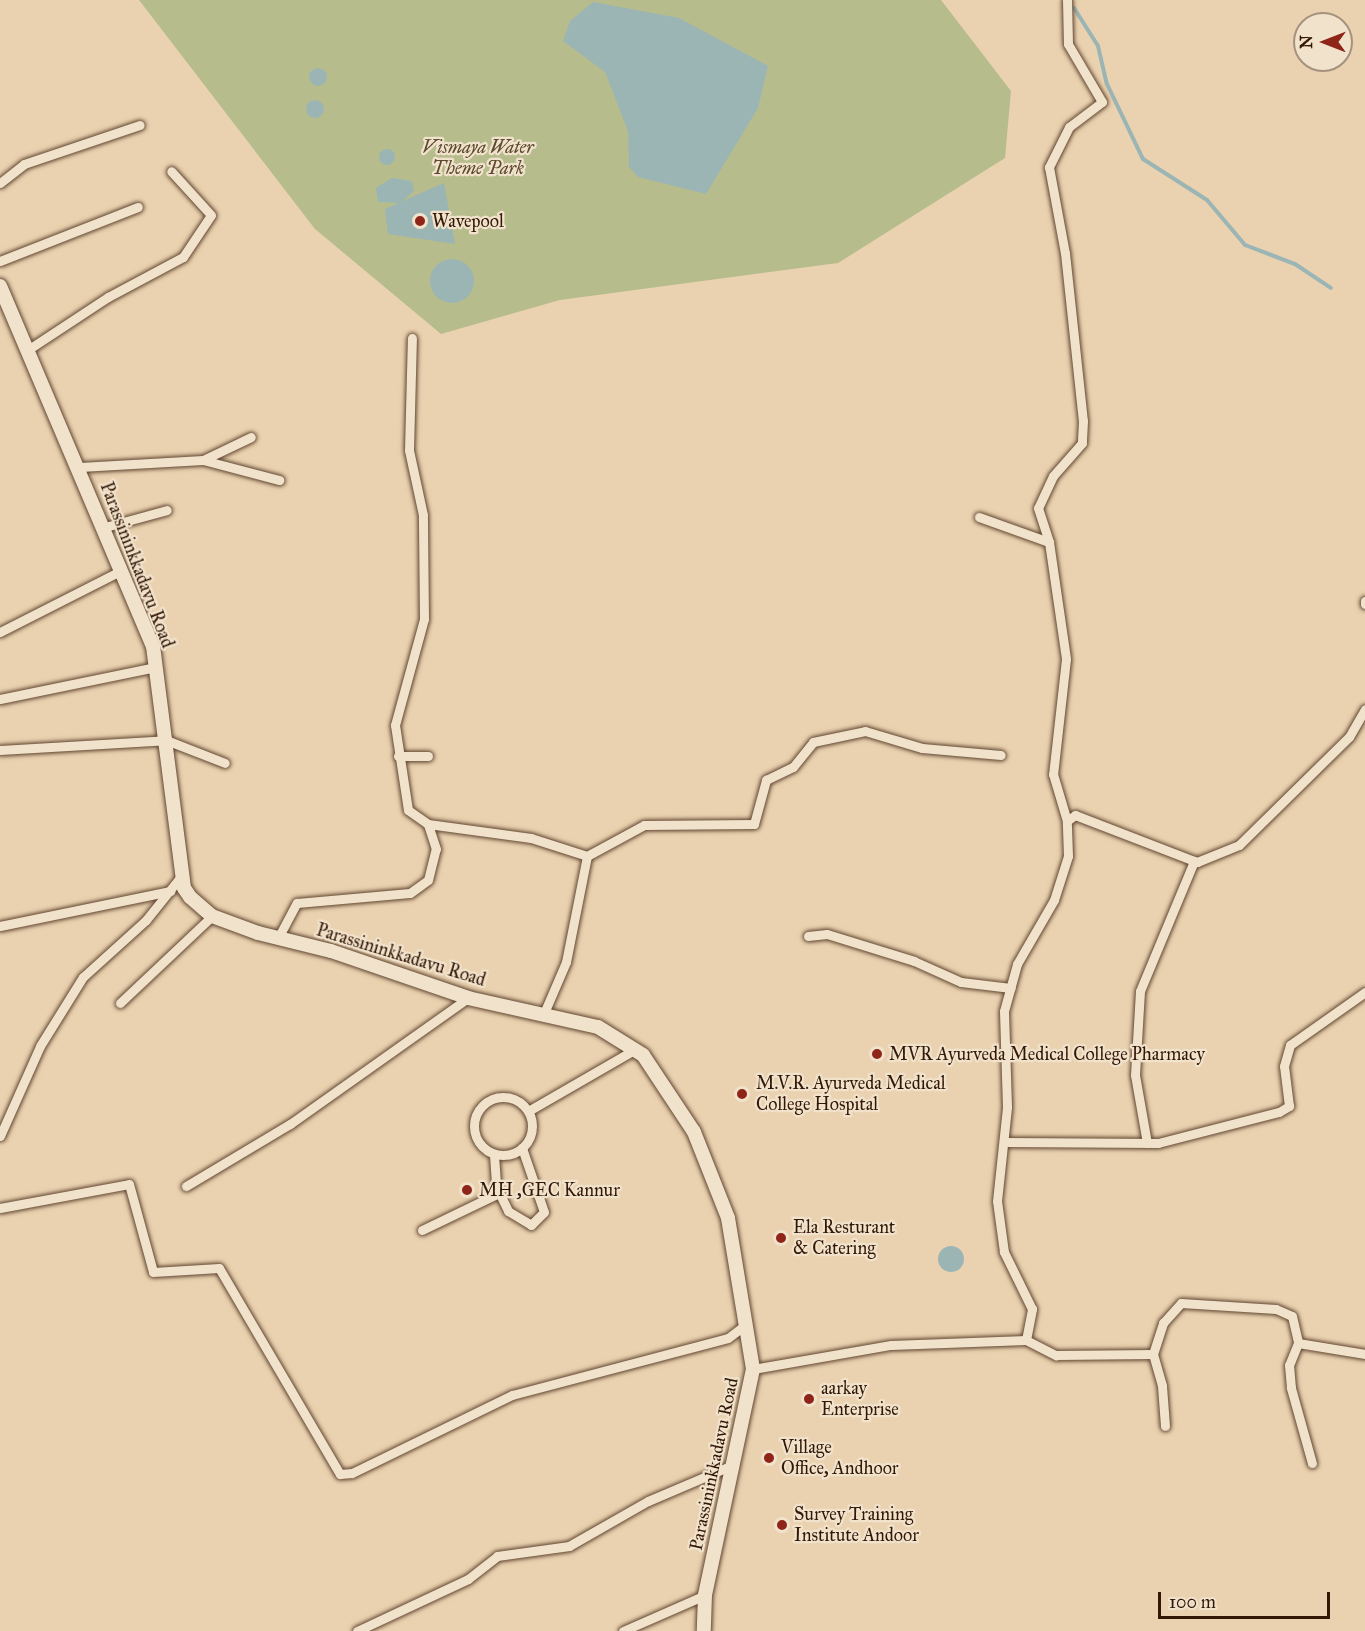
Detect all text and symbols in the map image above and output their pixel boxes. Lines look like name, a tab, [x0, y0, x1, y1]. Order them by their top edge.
north arrow	[1293, 12, 1353, 72]
text: N	[1297, 35, 1316, 49]
park label: Vismaya Water Theme Park	[422, 137, 534, 180]
place label: Wavepool	[432, 210, 504, 232]
marker: Wavepool	[413, 214, 427, 228]
street label: Parassininkkadavu Road	[95, 479, 179, 651]
street label: Parassininkkadavu Road	[314, 919, 488, 991]
place label: MVR Ayurveda Medical College Pharmacy	[889, 1043, 1205, 1065]
marker: MVR Ayurveda Medical College Pharmacy	[870, 1047, 884, 1061]
place label: M.V.R. Ayurveda Medical College Hospital	[756, 1073, 946, 1116]
marker: M.V.R. Ayurveda Medical College Hospital	[733, 1085, 751, 1103]
place label: MH ,GEC Kannur	[479, 1179, 620, 1201]
marker: MH ,GEC Kannur	[460, 1183, 474, 1197]
place label: Ela Resturant & Catering	[793, 1217, 895, 1260]
marker: Ela Resturant & Catering	[774, 1231, 788, 1245]
street label: Parassininkkadavu Road	[685, 1376, 743, 1552]
place label: aarkay Enterprise	[821, 1378, 899, 1420]
marker: aarkay Enterprise	[802, 1392, 816, 1406]
place label: Village Office, Andhoor	[781, 1437, 899, 1480]
marker: Village Office, Andhoor	[762, 1451, 776, 1465]
place label: Survey Training Institute Andoor	[794, 1504, 919, 1546]
marker: Survey Training Institute Andoor	[775, 1518, 789, 1532]
scale bar	[1161, 1580, 1334, 1618]
text: 100 m	[1169, 1591, 1216, 1613]

